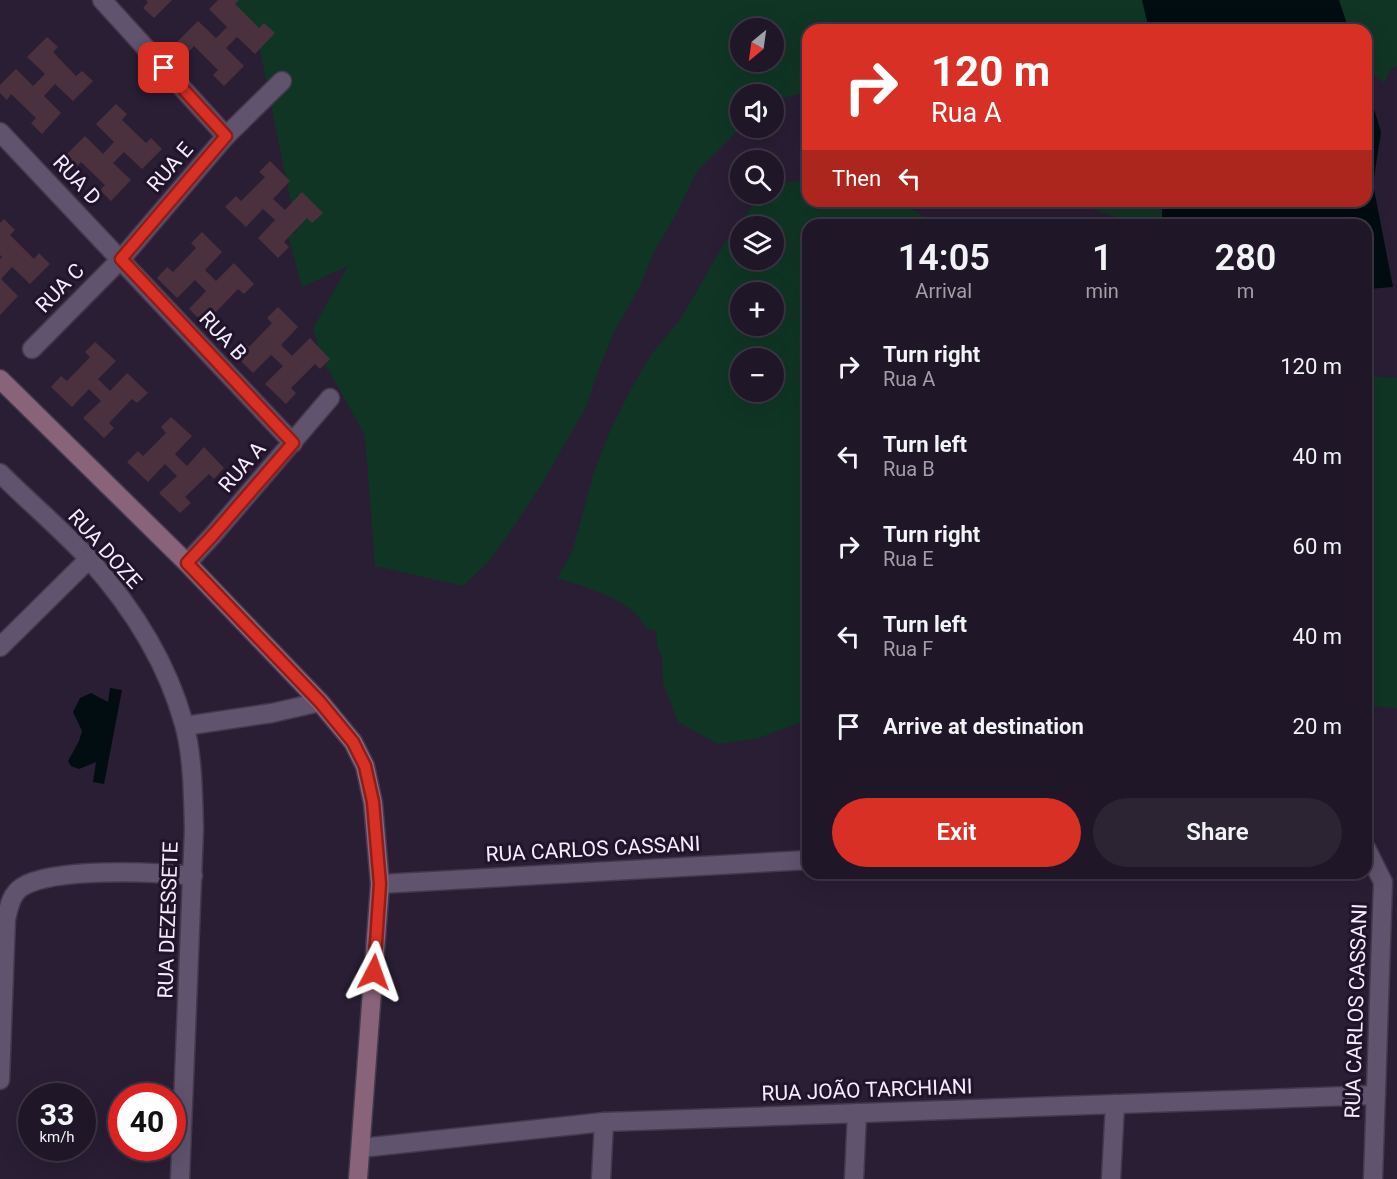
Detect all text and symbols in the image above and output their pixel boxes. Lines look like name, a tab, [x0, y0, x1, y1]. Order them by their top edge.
north arrow	[730, 18, 784, 72]
map controls	[730, 18, 784, 402]
pin	[138, 42, 189, 93]
text: 120 m	[931, 47, 1050, 96]
icon: right	[832, 48, 910, 126]
icon: arrive	[147, 51, 180, 84]
button: sound	[730, 84, 784, 138]
text: Rua A	[931, 97, 1002, 129]
street label: RUA E	[142, 138, 198, 196]
street label: RUA D	[48, 150, 106, 210]
button: search	[730, 150, 784, 204]
icon: left	[893, 162, 926, 195]
text: Then	[832, 166, 881, 191]
button: layers	[730, 216, 784, 270]
text: 14:05	[898, 237, 990, 279]
text: 1	[1092, 237, 1112, 279]
text: 280	[1215, 237, 1276, 279]
street label: RUA C	[31, 258, 89, 318]
text: Arrival	[915, 279, 972, 303]
text: min	[1085, 279, 1119, 303]
text: m	[1237, 279, 1254, 303]
button: +	[730, 282, 784, 336]
street label: RUA B	[194, 306, 252, 366]
text: Turn right	[883, 342, 980, 367]
button: −	[730, 348, 784, 402]
icon: right	[832, 350, 865, 383]
text: 120 m	[1280, 354, 1342, 379]
text: Rua A	[883, 367, 935, 391]
text: Turn left	[883, 432, 967, 457]
street label: RUA A	[214, 437, 271, 497]
icon: left	[832, 440, 865, 473]
text: 40 m	[1293, 444, 1342, 469]
text: Rua B	[883, 457, 935, 481]
street label: RUA DOZE	[63, 505, 147, 593]
text: Turn right	[883, 522, 980, 547]
icon: right	[832, 530, 865, 563]
text: 60 m	[1293, 534, 1342, 559]
text: Rua E	[883, 547, 934, 571]
text: Turn left	[883, 612, 967, 637]
icon: left	[832, 620, 865, 653]
text: 40 m	[1293, 624, 1342, 649]
text: Rua F	[883, 637, 933, 661]
icon: arrive	[832, 710, 865, 743]
text: Arrive at destination	[883, 714, 1084, 739]
text: 20 m	[1293, 714, 1342, 739]
button: Exit	[832, 798, 1081, 867]
button: Share	[1093, 798, 1342, 867]
street label: RUA CARLOS CASSANI	[485, 831, 701, 867]
street label: RUA DEZESSETE	[153, 841, 183, 999]
street label: RUA CARLOS CASSANI	[1340, 903, 1372, 1119]
position arrow	[342, 940, 406, 1004]
street label: RUA JOÃO TARCHIANI	[761, 1074, 973, 1106]
speed limit sign: 40	[108, 1083, 186, 1161]
text: 33	[40, 1097, 74, 1132]
text: km/h	[39, 1128, 75, 1146]

